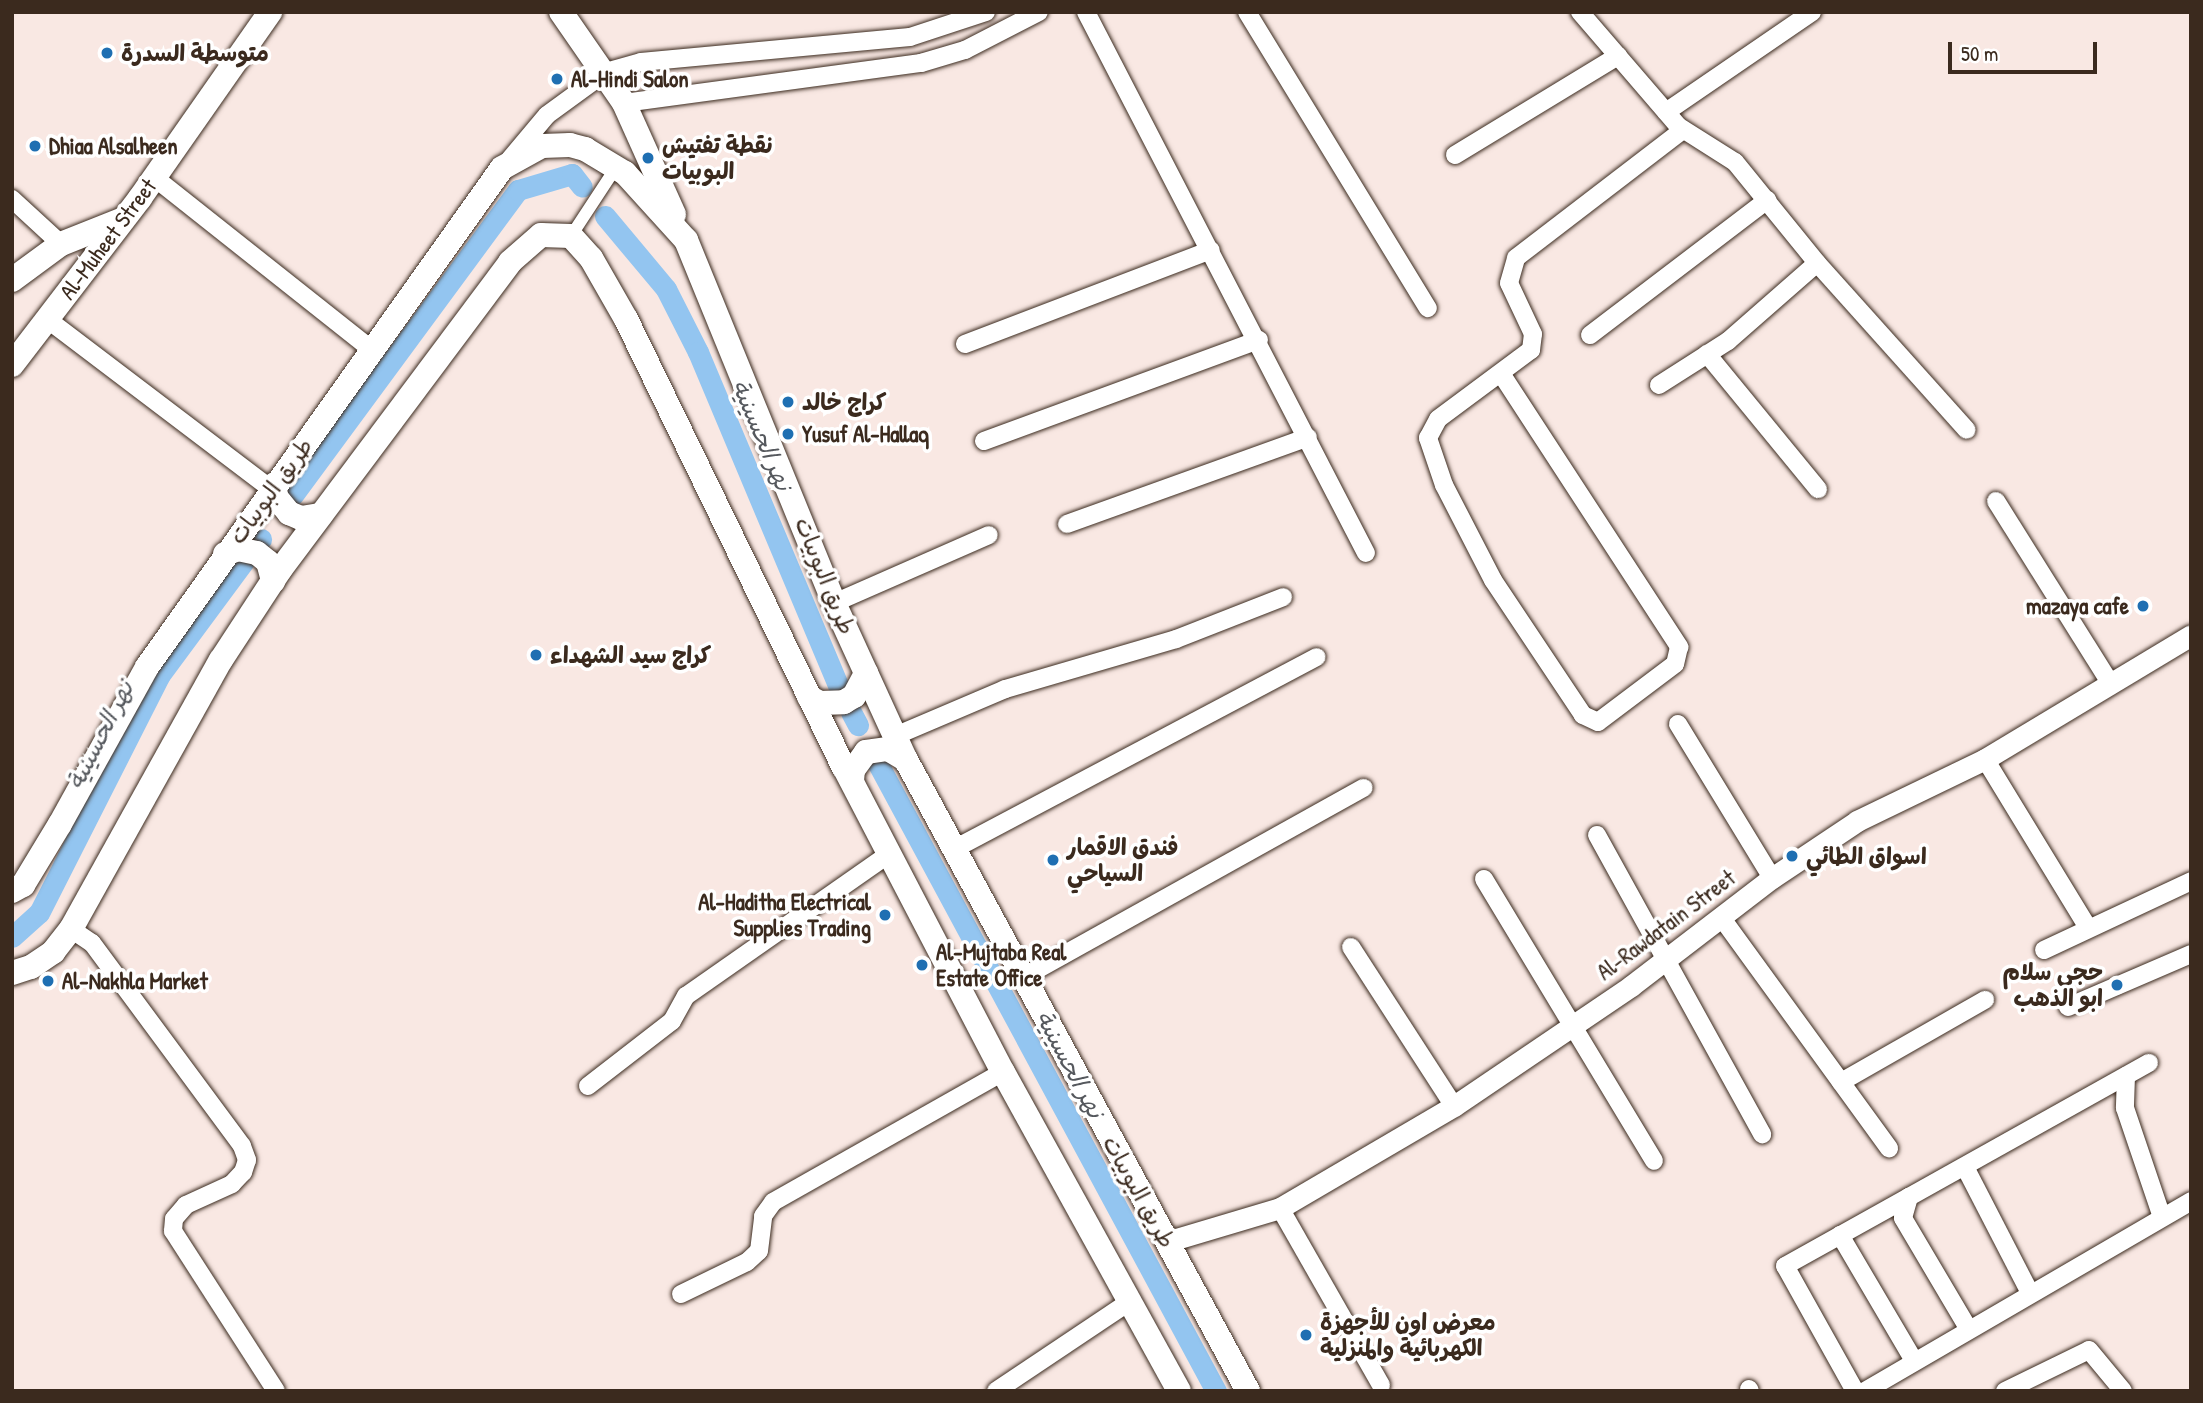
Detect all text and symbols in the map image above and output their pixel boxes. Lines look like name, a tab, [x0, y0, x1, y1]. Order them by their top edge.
scale bar	[1951, 28, 2100, 72]
place label: متوسطة السدرة	[121, 39, 269, 67]
text: 50 m	[1961, 39, 1998, 68]
marker: متوسطة السدرة	[99, 45, 115, 61]
place label: Al-Hindi Salon	[571, 65, 689, 93]
marker: Al-Hindi Salon	[549, 71, 565, 87]
place label: نقطة تفتيش البوبيات	[662, 131, 773, 185]
place label: Dhiaa Alsalheen	[49, 132, 178, 160]
marker: Dhiaa Alsalheen	[27, 138, 43, 154]
marker: نقطة تفتيش البوبيات	[640, 150, 656, 166]
street label: Al-Muheet Street	[54, 173, 162, 305]
water label: نهر الحسينية	[726, 375, 798, 495]
place label: كراج خالد	[802, 388, 886, 416]
marker: كراج خالد	[780, 394, 796, 410]
place label: Yusuf Al-Hallaq	[802, 420, 929, 448]
marker: Yusuf Al-Hallaq	[780, 426, 796, 442]
street label: طريق البوبيات	[223, 433, 319, 549]
street label: طريق البوبيات	[789, 513, 861, 639]
place label: mazaya cafe	[2026, 592, 2129, 620]
marker: mazaya cafe	[2135, 598, 2151, 614]
place label: كراج سيد الشهداء	[550, 641, 711, 669]
marker: كراج سيد الشهداء	[528, 647, 544, 663]
water label: نهر الحسينية	[60, 676, 140, 794]
place label: فندق الاقمار السياحي	[1067, 833, 1178, 887]
place label: اسواق الطائي	[1806, 842, 1927, 870]
marker: اسواق الطائي	[1784, 848, 1800, 864]
marker: فندق الاقمار السياحي	[1045, 852, 1061, 868]
street label: Al-Rawdatain Street	[1591, 864, 1741, 986]
place label: Al-Haditha Electrical Supplies Trading	[698, 888, 871, 942]
marker: Al-Haditha Electrical Supplies Trading	[877, 907, 893, 923]
place label: Al-Mujtaba Real Estate Office	[936, 938, 1066, 992]
marker: Al-Mujtaba Real Estate Office	[914, 957, 930, 973]
place label: حجي سلام ابو الذهب	[2003, 958, 2103, 1012]
place label: Al-Nakhla Market	[62, 967, 208, 995]
marker: Al-Nakhla Market	[40, 973, 56, 989]
marker: حجي سلام ابو الذهب	[2109, 977, 2125, 993]
water label: نهر الحسينية	[1030, 1005, 1110, 1123]
street label: طريق البوبيات	[1097, 1131, 1181, 1253]
place label: معرض اون للأجهزة الكهربائية والمنزلية	[1320, 1308, 1496, 1362]
marker: معرض اون للأجهزة الكهربائية والمنزلية	[1298, 1327, 1314, 1343]

